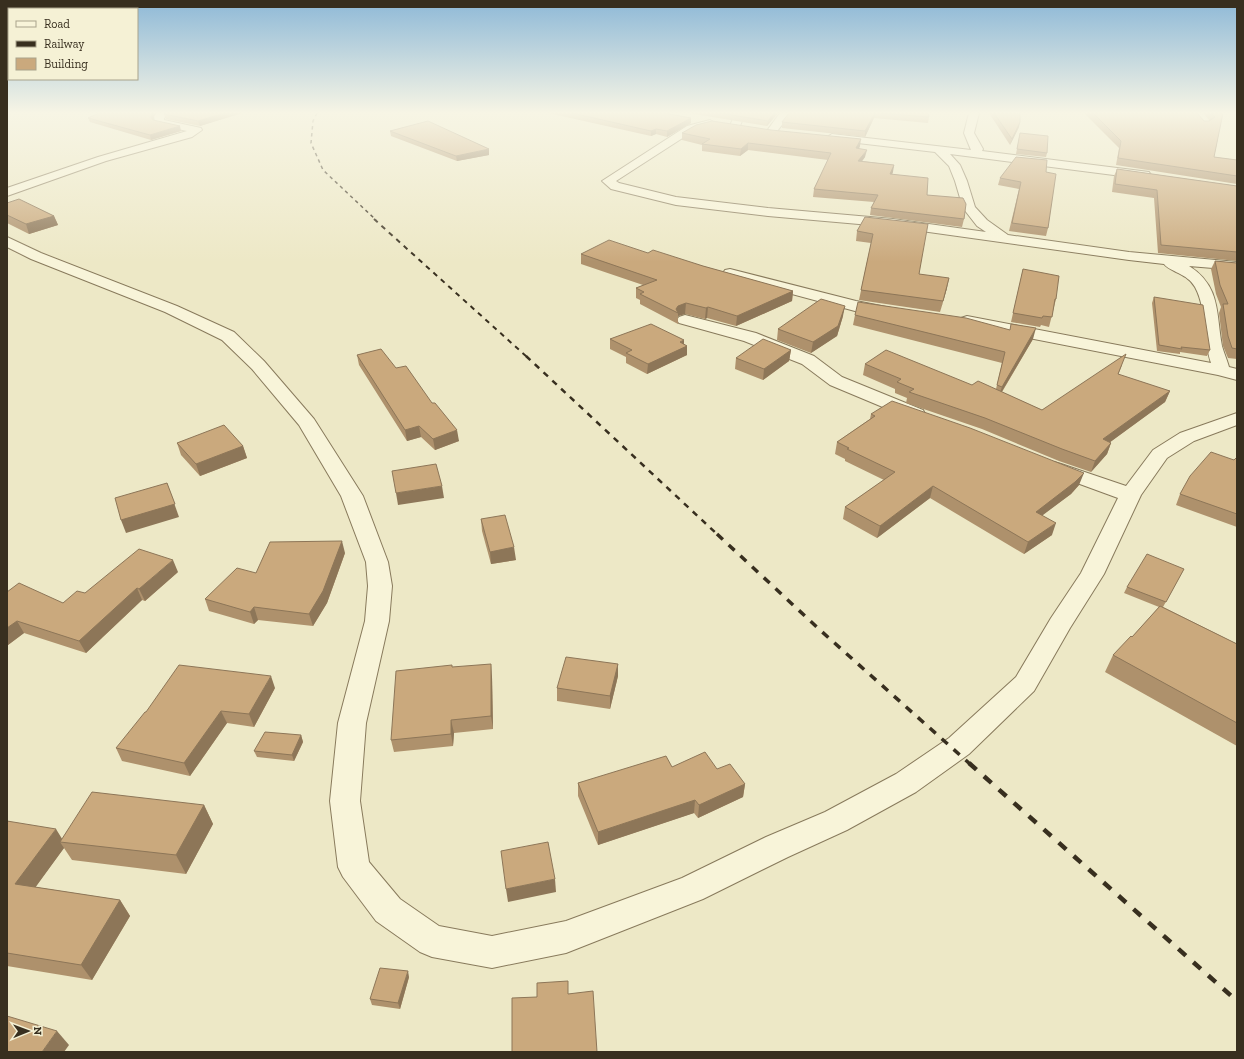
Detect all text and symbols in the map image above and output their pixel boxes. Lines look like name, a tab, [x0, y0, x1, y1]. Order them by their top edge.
legend	[8, 8, 138, 80]
text: Road	[44, 17, 70, 31]
text: Railway	[44, 37, 85, 51]
text: Building	[44, 57, 88, 71]
north arrow	[8, 1011, 48, 1051]
text: N	[31, 1027, 44, 1036]

